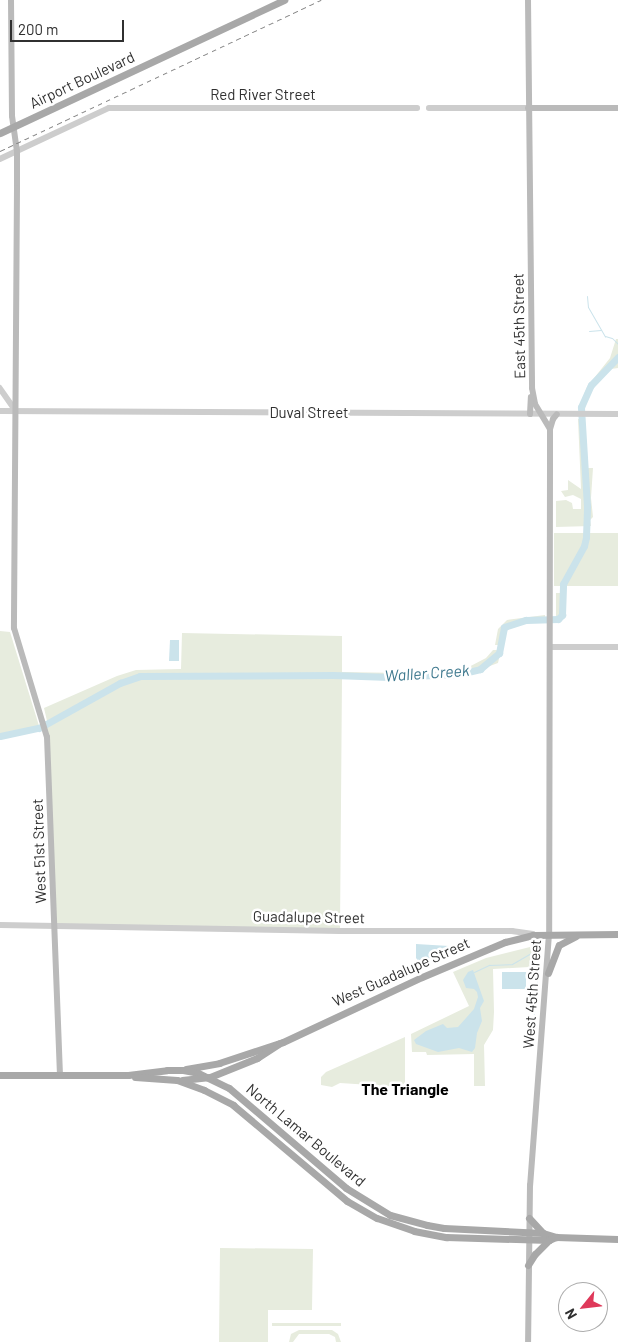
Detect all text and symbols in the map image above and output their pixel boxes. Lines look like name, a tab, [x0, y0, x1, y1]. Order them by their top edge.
scale bar	[12, 10, 126, 42]
text: 200 m	[18, 20, 58, 38]
street label: Airport Boulevard	[27, 48, 137, 112]
street label: Red River Street	[210, 86, 316, 104]
street label: East 45th Street	[509, 273, 529, 379]
street label: Duval Street	[269, 404, 349, 422]
water label: Waller Creek	[384, 660, 470, 686]
street label: West 51st Street	[28, 798, 50, 904]
street label: Guadalupe Street	[253, 907, 365, 927]
street label: West Guadalupe Street	[330, 934, 472, 1010]
street label: West 45th Street	[519, 939, 545, 1049]
district label: The Triangle	[361, 1079, 449, 1099]
street label: North Lamar Boulevard	[243, 1080, 369, 1190]
north arrow	[558, 1282, 608, 1332]
text: N	[561, 1306, 580, 1322]

